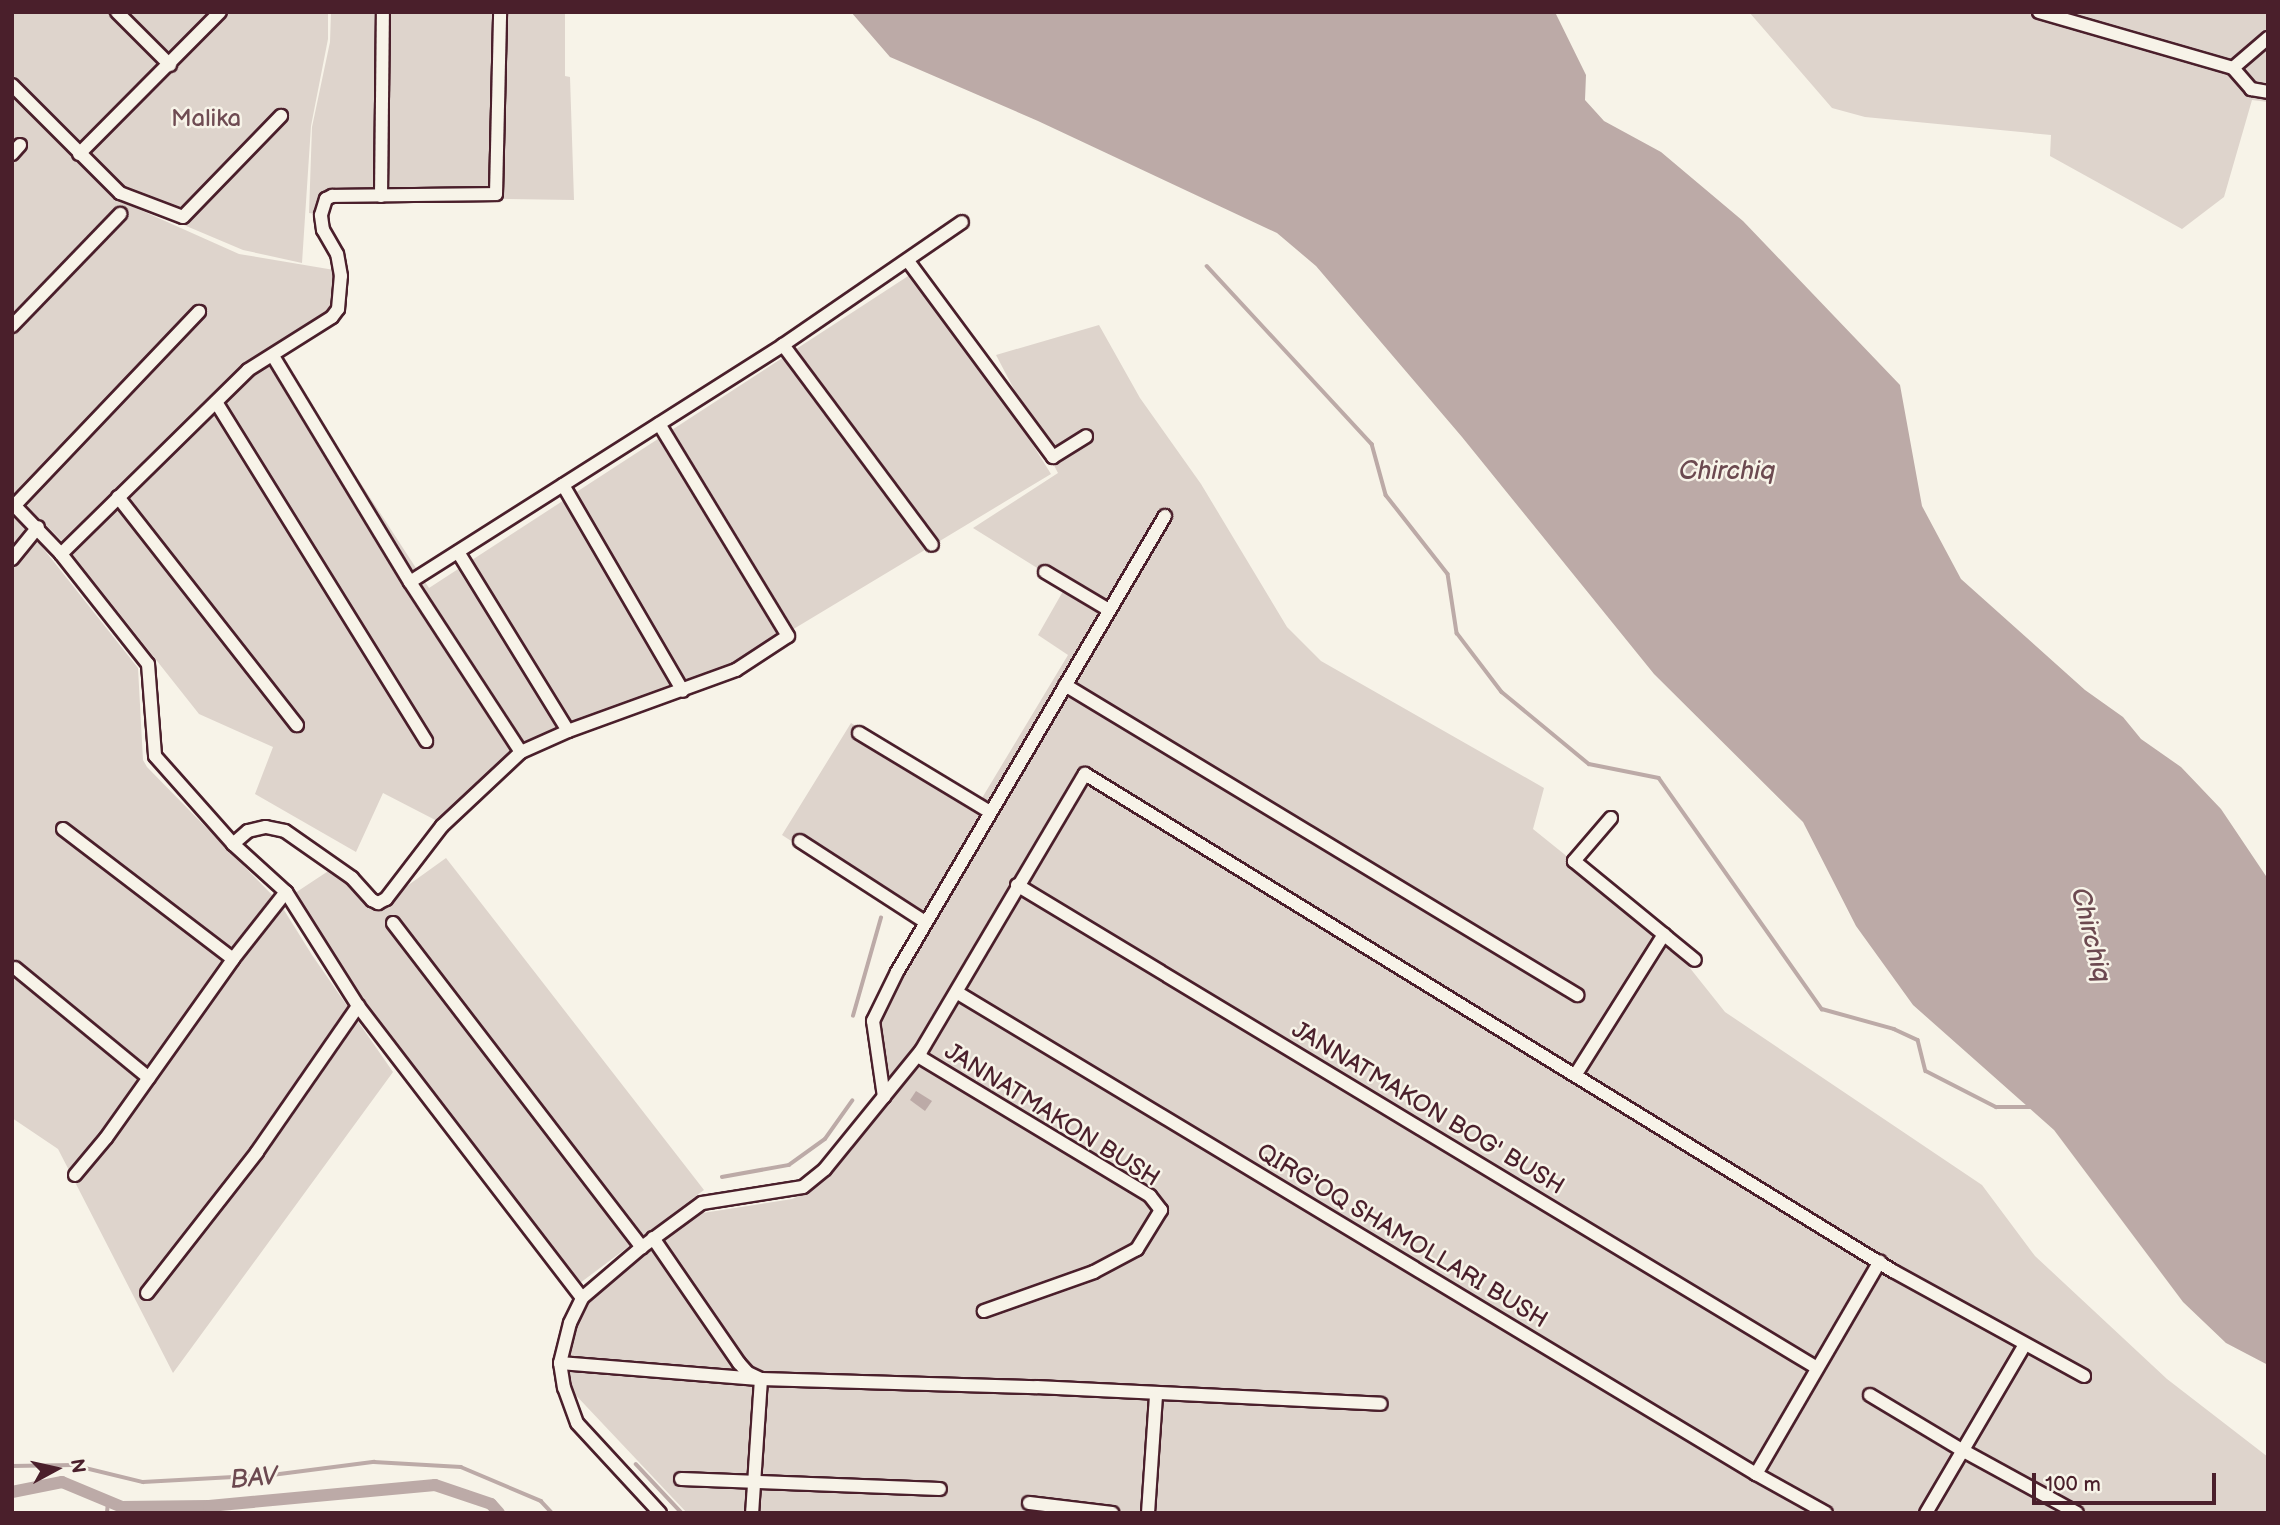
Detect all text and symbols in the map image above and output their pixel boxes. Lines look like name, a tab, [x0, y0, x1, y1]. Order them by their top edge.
park label: Malika	[171, 105, 241, 133]
water label: Chirchiq	[1679, 456, 1775, 488]
water label: Chirchiq	[2063, 884, 2117, 986]
street label: JANNATMAKON BOG' BUSH	[1287, 1015, 1569, 1201]
street label: JANNATMAKON BUSH	[939, 1037, 1165, 1193]
street label: QIRG'OQ SHAMOLLARI BUSH	[1251, 1137, 1553, 1335]
north arrow	[21, 1434, 91, 1504]
text: N	[65, 1457, 90, 1475]
scale bar	[2035, 1458, 2219, 1502]
water label: BAV	[229, 1461, 279, 1497]
text: 100 m	[2045, 1472, 2101, 1497]

